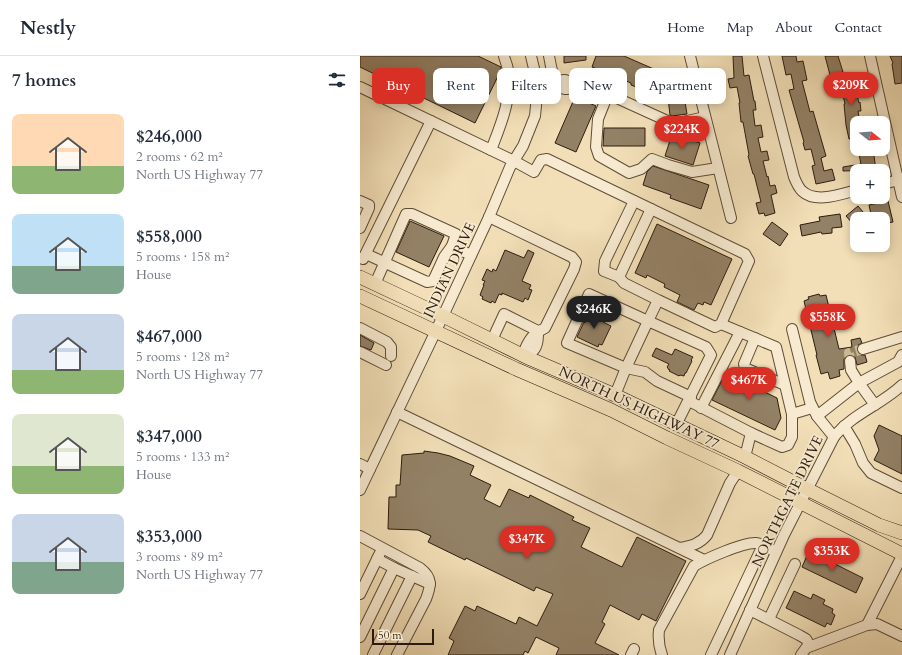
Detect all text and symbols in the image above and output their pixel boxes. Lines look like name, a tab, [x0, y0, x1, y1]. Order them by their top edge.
text: Nestly	[20, 15, 76, 41]
text: Home	[667, 18, 705, 37]
text: Map	[727, 18, 753, 37]
text: About	[775, 18, 812, 37]
text: Contact	[834, 18, 882, 37]
chip: Buy	[372, 68, 425, 104]
chip: Rent	[433, 68, 489, 104]
chip: Filters	[497, 68, 561, 104]
chip: New	[569, 68, 627, 104]
chip: Apartment	[635, 68, 726, 104]
text: 7 homes	[12, 69, 76, 92]
icon: filters	[326, 69, 348, 91]
pin: $209K	[823, 72, 879, 106]
text: $209K	[832, 76, 870, 94]
pin: $224K	[654, 116, 710, 150]
north arrow	[850, 116, 890, 156]
map controls	[850, 116, 890, 252]
text: $224K	[663, 120, 701, 138]
text: $246,000	[136, 125, 202, 148]
icon: home	[44, 130, 92, 178]
text: 2 rooms · 62 m²	[136, 148, 223, 166]
button: +	[850, 164, 890, 204]
text: North US Highway 77	[136, 166, 263, 184]
button: −	[850, 212, 890, 252]
street label: INDIAN DRIVE	[419, 219, 480, 321]
text: $558,000	[136, 225, 202, 248]
icon: home	[44, 230, 92, 278]
text: 5 rooms · 158 m²	[136, 248, 229, 266]
text: House	[136, 266, 171, 284]
pin: $246K	[566, 296, 622, 330]
text: $246K	[575, 300, 613, 318]
pin: $558K	[800, 304, 856, 338]
text: $558K	[809, 308, 847, 326]
text: $467,000	[136, 325, 202, 348]
icon: home	[44, 330, 92, 378]
text: 5 rooms · 128 m²	[136, 348, 229, 366]
street label: NORTH US HIGHWAY 77	[556, 362, 722, 453]
text: North US Highway 77	[136, 366, 263, 384]
pin: $467K	[721, 367, 777, 401]
text: $467K	[730, 371, 768, 389]
text: $347,000	[136, 425, 202, 448]
icon: home	[44, 430, 92, 478]
street label: NORTHGATE DRIVE	[747, 432, 828, 570]
text: 5 rooms · 133 m²	[136, 448, 229, 466]
text: House	[136, 466, 171, 484]
text: $353,000	[136, 525, 202, 548]
pin: $347K	[499, 526, 555, 560]
icon: home	[44, 530, 92, 578]
text: $347K	[508, 530, 546, 548]
pin: $353K	[804, 538, 860, 572]
text: $353K	[813, 542, 851, 560]
text: 3 rooms · 89 m²	[136, 548, 223, 566]
text: North US Highway 77	[136, 566, 263, 584]
scale bar	[372, 627, 434, 646]
text: 50 m	[378, 628, 402, 643]

